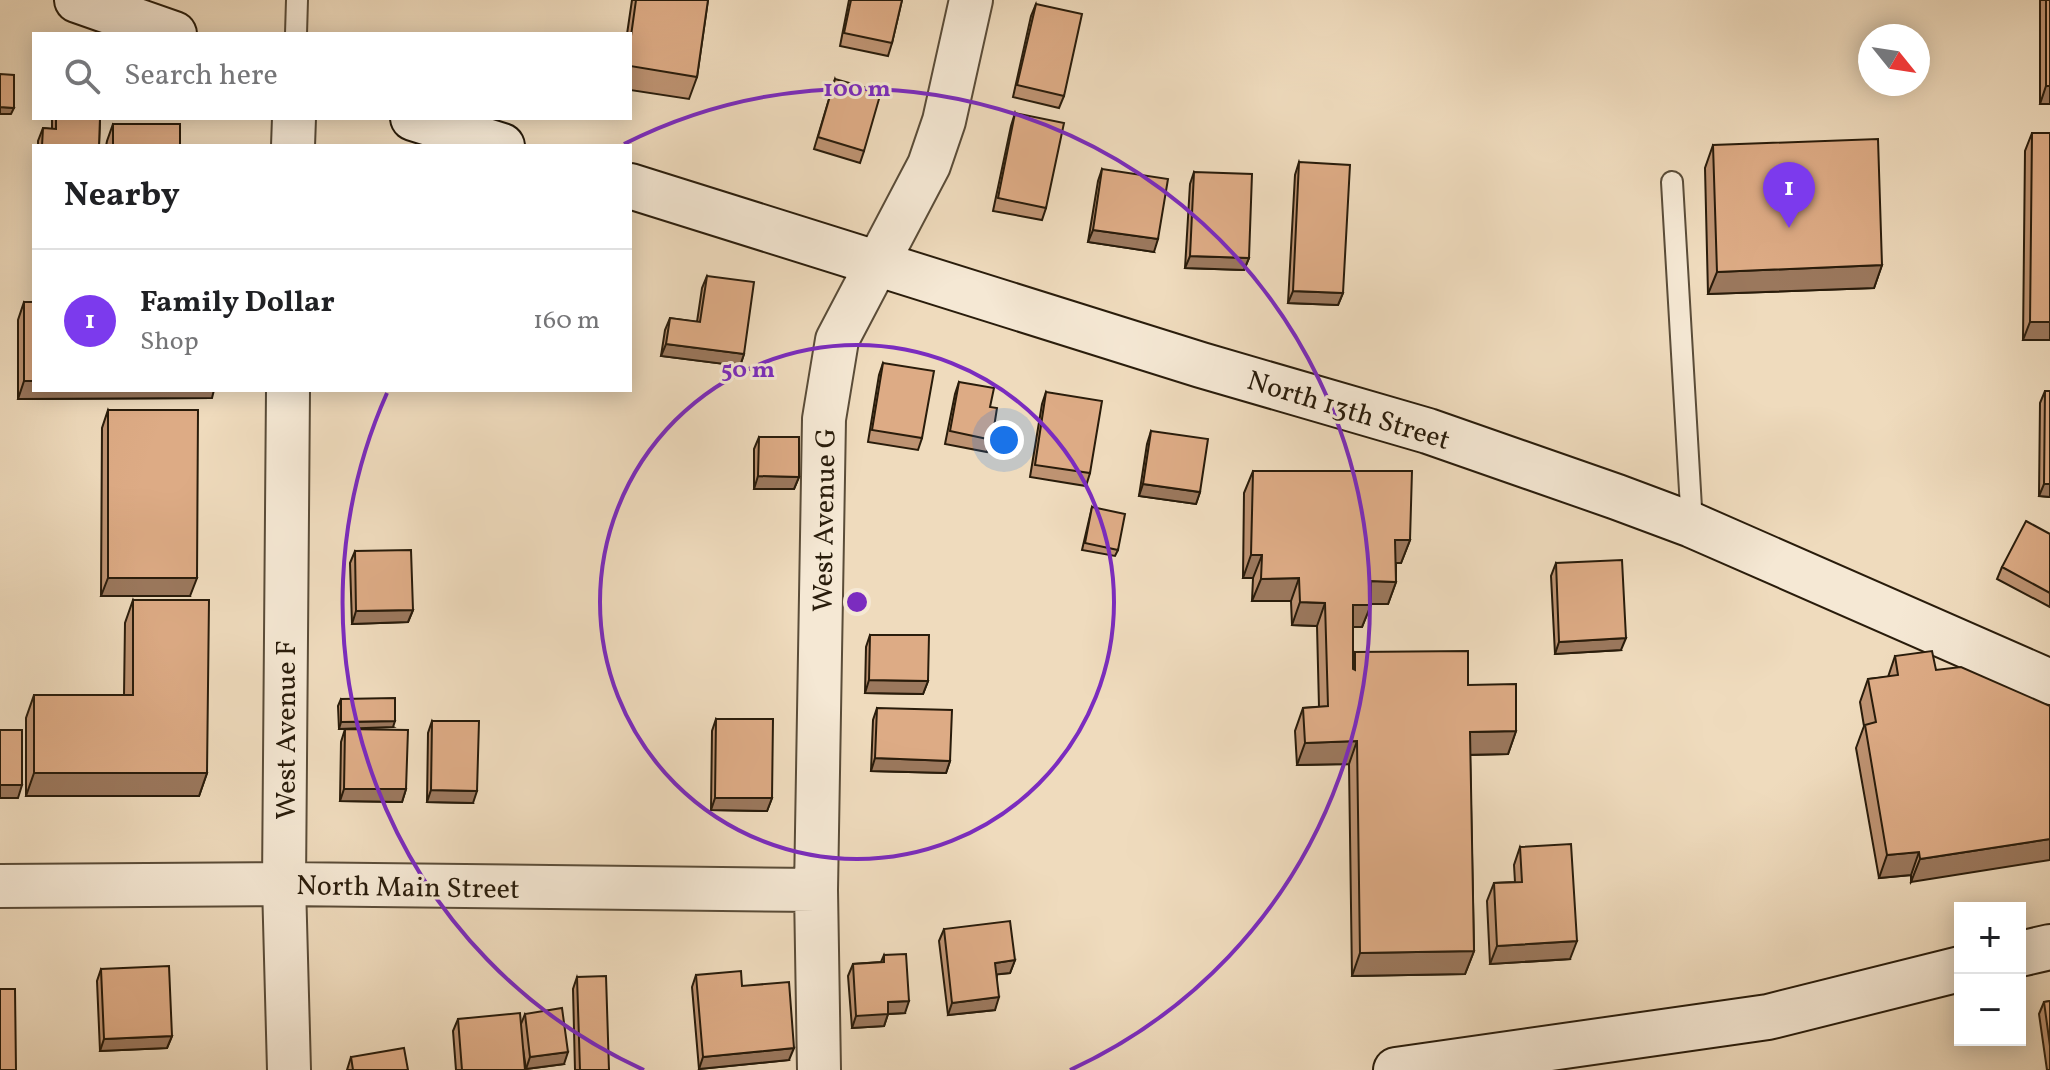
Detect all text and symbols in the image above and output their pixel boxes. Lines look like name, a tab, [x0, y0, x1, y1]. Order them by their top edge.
north arrow	[1858, 24, 1930, 96]
search box	[32, 32, 632, 120]
icon: search	[60, 54, 104, 98]
text: Search here	[124, 55, 278, 97]
text: 100 m	[823, 73, 891, 107]
pin: 1	[1763, 162, 1815, 228]
text: Nearby	[64, 173, 180, 220]
text: Family Dollar	[140, 282, 335, 324]
text: 1	[85, 303, 95, 339]
text: 160 m	[533, 303, 600, 339]
text: Shop	[140, 324, 199, 360]
text: 50 m	[721, 354, 775, 388]
street label: North 13th Street	[1242, 362, 1455, 461]
your location	[984, 420, 1024, 460]
street label: West Avenue G	[804, 428, 847, 612]
centre of rings	[843, 588, 871, 616]
street label: West Avenue F	[268, 640, 307, 820]
street label: North Main Street	[296, 867, 520, 910]
map controls	[1954, 902, 2026, 1046]
button: +	[1954, 902, 2026, 974]
button: −	[1954, 974, 2026, 1046]

